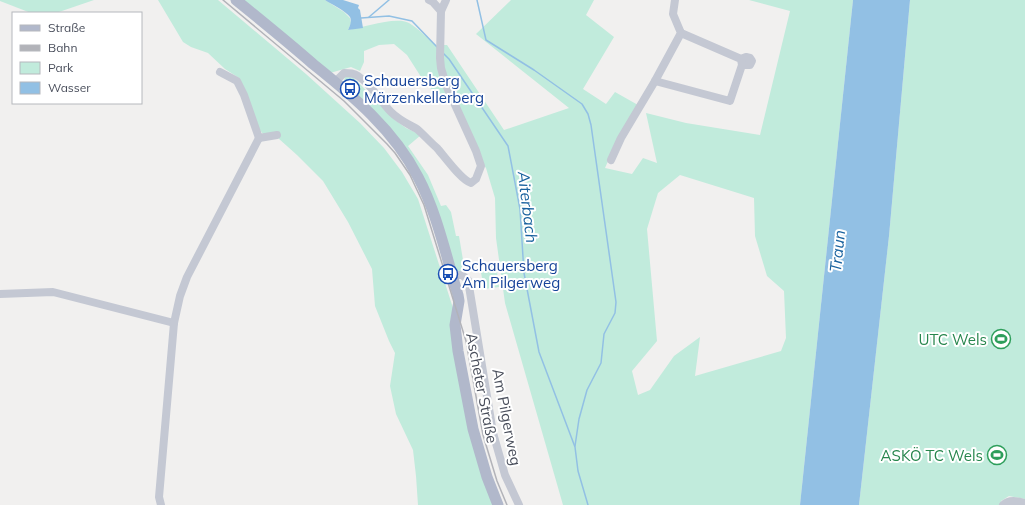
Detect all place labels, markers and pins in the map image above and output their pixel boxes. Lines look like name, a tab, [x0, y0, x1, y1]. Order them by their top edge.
place label: Schauersberg Märzenkellerberg	[364, 71, 484, 107]
bus stop icon: Schauersberg Märzenkellerberg	[339, 78, 361, 100]
place label: Schauersberg Am Pilgerweg	[462, 256, 560, 292]
bus stop icon: Schauersberg Am Pilgerweg	[437, 263, 459, 285]
sports icon: UTC Wels	[990, 328, 1012, 350]
place label: UTC Wels	[919, 330, 987, 349]
sports icon: ASKÖ TC Wels	[986, 444, 1008, 466]
place label: ASKÖ TC Wels	[881, 446, 983, 465]

